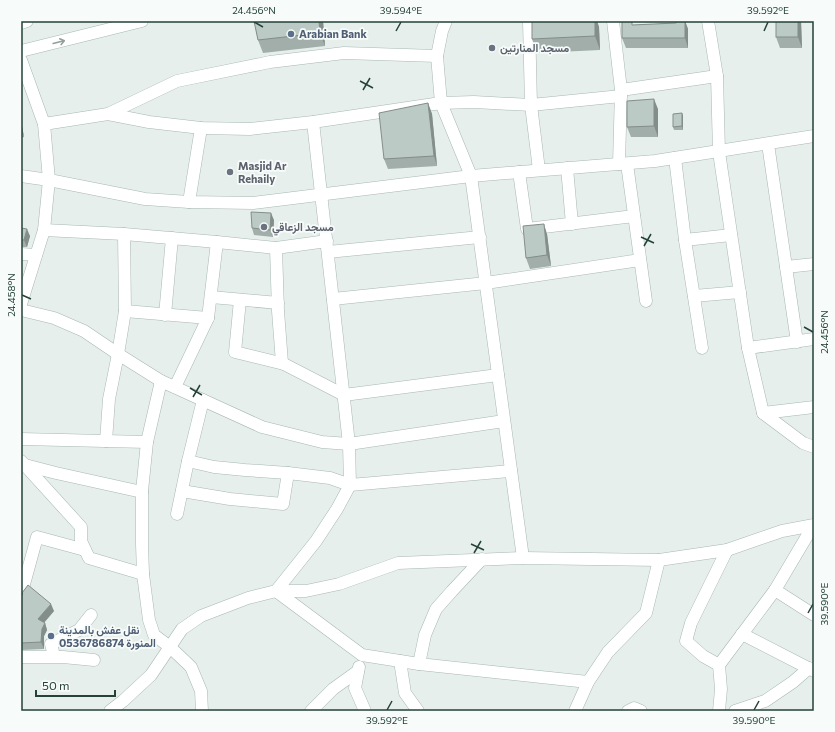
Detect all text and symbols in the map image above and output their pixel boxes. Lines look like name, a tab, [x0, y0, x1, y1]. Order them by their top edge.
text: 24.456°N	[232, 4, 276, 16]
text: 39.594°E	[380, 4, 422, 16]
text: 39.592°E	[747, 4, 789, 16]
place label: Arabian Bank	[299, 27, 367, 40]
marker: Arabian Bank	[286, 29, 296, 39]
one-way arrow	[52, 38, 65, 45]
place label: مسجد المنارتين	[500, 41, 569, 55]
marker: مسجد المنارتين	[487, 43, 497, 53]
place label: Masjid Ar Rehaily	[238, 159, 287, 185]
marker: Masjid Ar Rehaily	[225, 167, 235, 177]
place label: مسجد الزعاقي	[272, 220, 334, 236]
marker: مسجد الزعاقي	[259, 222, 269, 232]
text: 24.458°N	[5, 273, 17, 317]
text: 24.456°N	[818, 310, 830, 354]
text: 39.590°E	[818, 582, 830, 625]
place label: نقل عفش بالمدينة المنورة 0536786874	[59, 623, 156, 650]
marker: نقل عفش بالمدينة المنورة 0536786874	[46, 631, 56, 641]
scale bar	[36, 672, 115, 698]
text: 50 m	[42, 678, 70, 692]
text: 39.592°E	[366, 714, 408, 726]
text: 39.590°E	[733, 714, 776, 726]

